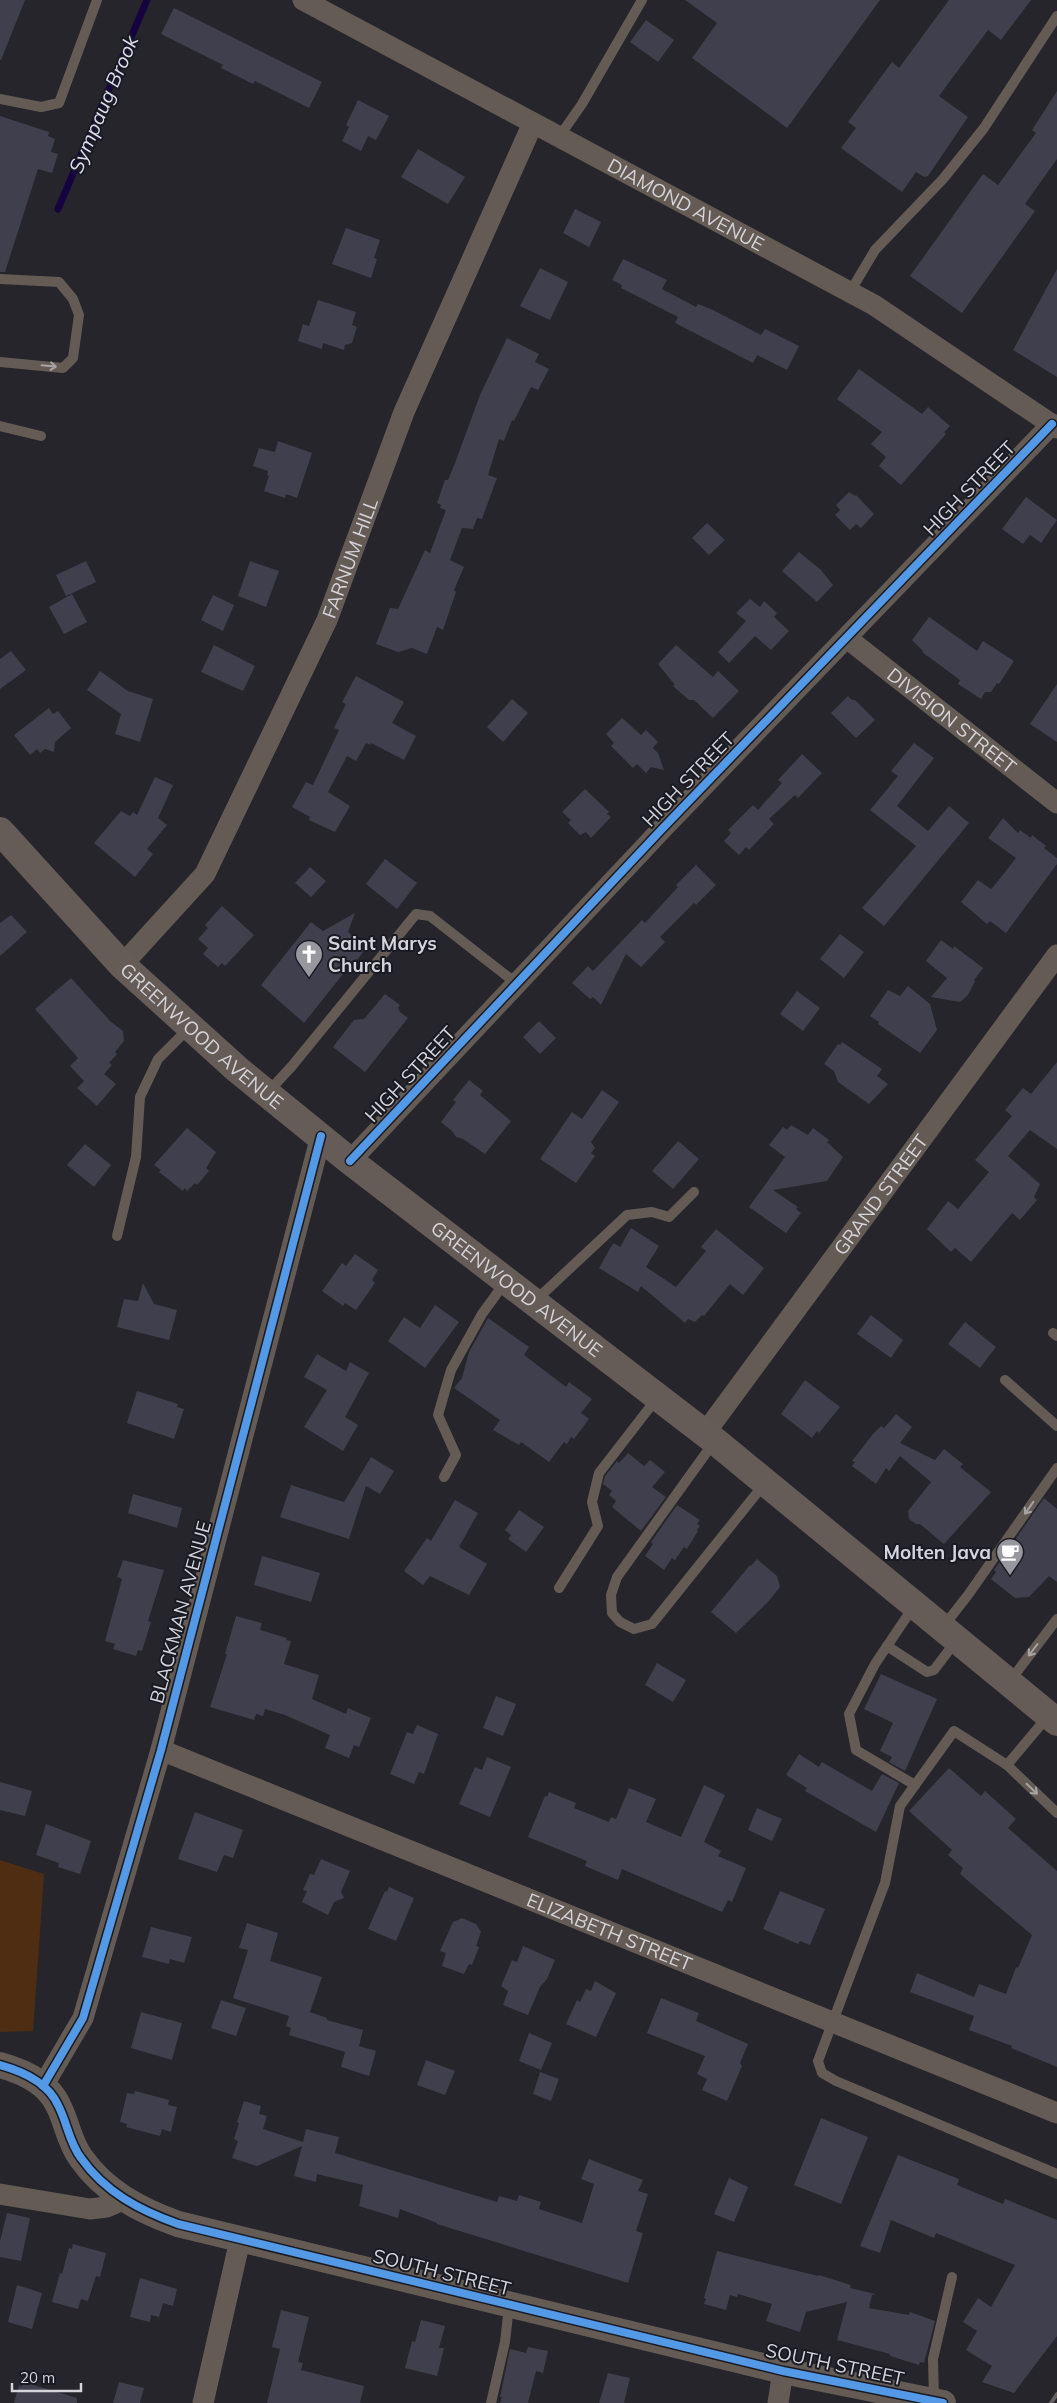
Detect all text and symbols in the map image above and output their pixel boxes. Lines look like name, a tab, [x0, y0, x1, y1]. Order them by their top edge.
water label: Sympaug Brook	[63, 31, 144, 177]
street label: DIAMOND AVENUE	[603, 153, 768, 256]
one-way arrow	[40, 361, 56, 371]
street label: HIGH STREET	[918, 435, 1021, 540]
street label: FARNUM HILL	[317, 494, 383, 621]
street label: DIVISION STREET	[882, 662, 1022, 779]
street label: HIGH STREET	[637, 726, 740, 831]
place label: Saint Marys Church	[328, 931, 437, 977]
church icon: Saint Marys Church	[294, 939, 324, 978]
street label: GREENWOOD AVENUE	[115, 957, 288, 1114]
street label: HIGH STREET	[359, 1021, 461, 1127]
street label: GRAND STREET	[828, 1129, 933, 1260]
street label: GREENWOOD AVENUE	[426, 1216, 607, 1362]
one-way arrow	[1024, 1501, 1034, 1515]
street label: BLACKMAN AVENUE	[144, 1518, 216, 1706]
cafe icon: Molten Java	[995, 1537, 1025, 1576]
place label: Molten Java	[884, 1540, 991, 1564]
one-way arrow	[1028, 1643, 1039, 1656]
one-way arrow	[1026, 1783, 1038, 1795]
street label: ELIZABETH STREET	[523, 1888, 696, 1976]
street label: SOUTH STREET	[371, 2243, 514, 2301]
street label: SOUTH STREET	[763, 2338, 907, 2391]
scale bar	[12, 2360, 81, 2392]
text: 20 m	[20, 2368, 55, 2387]

